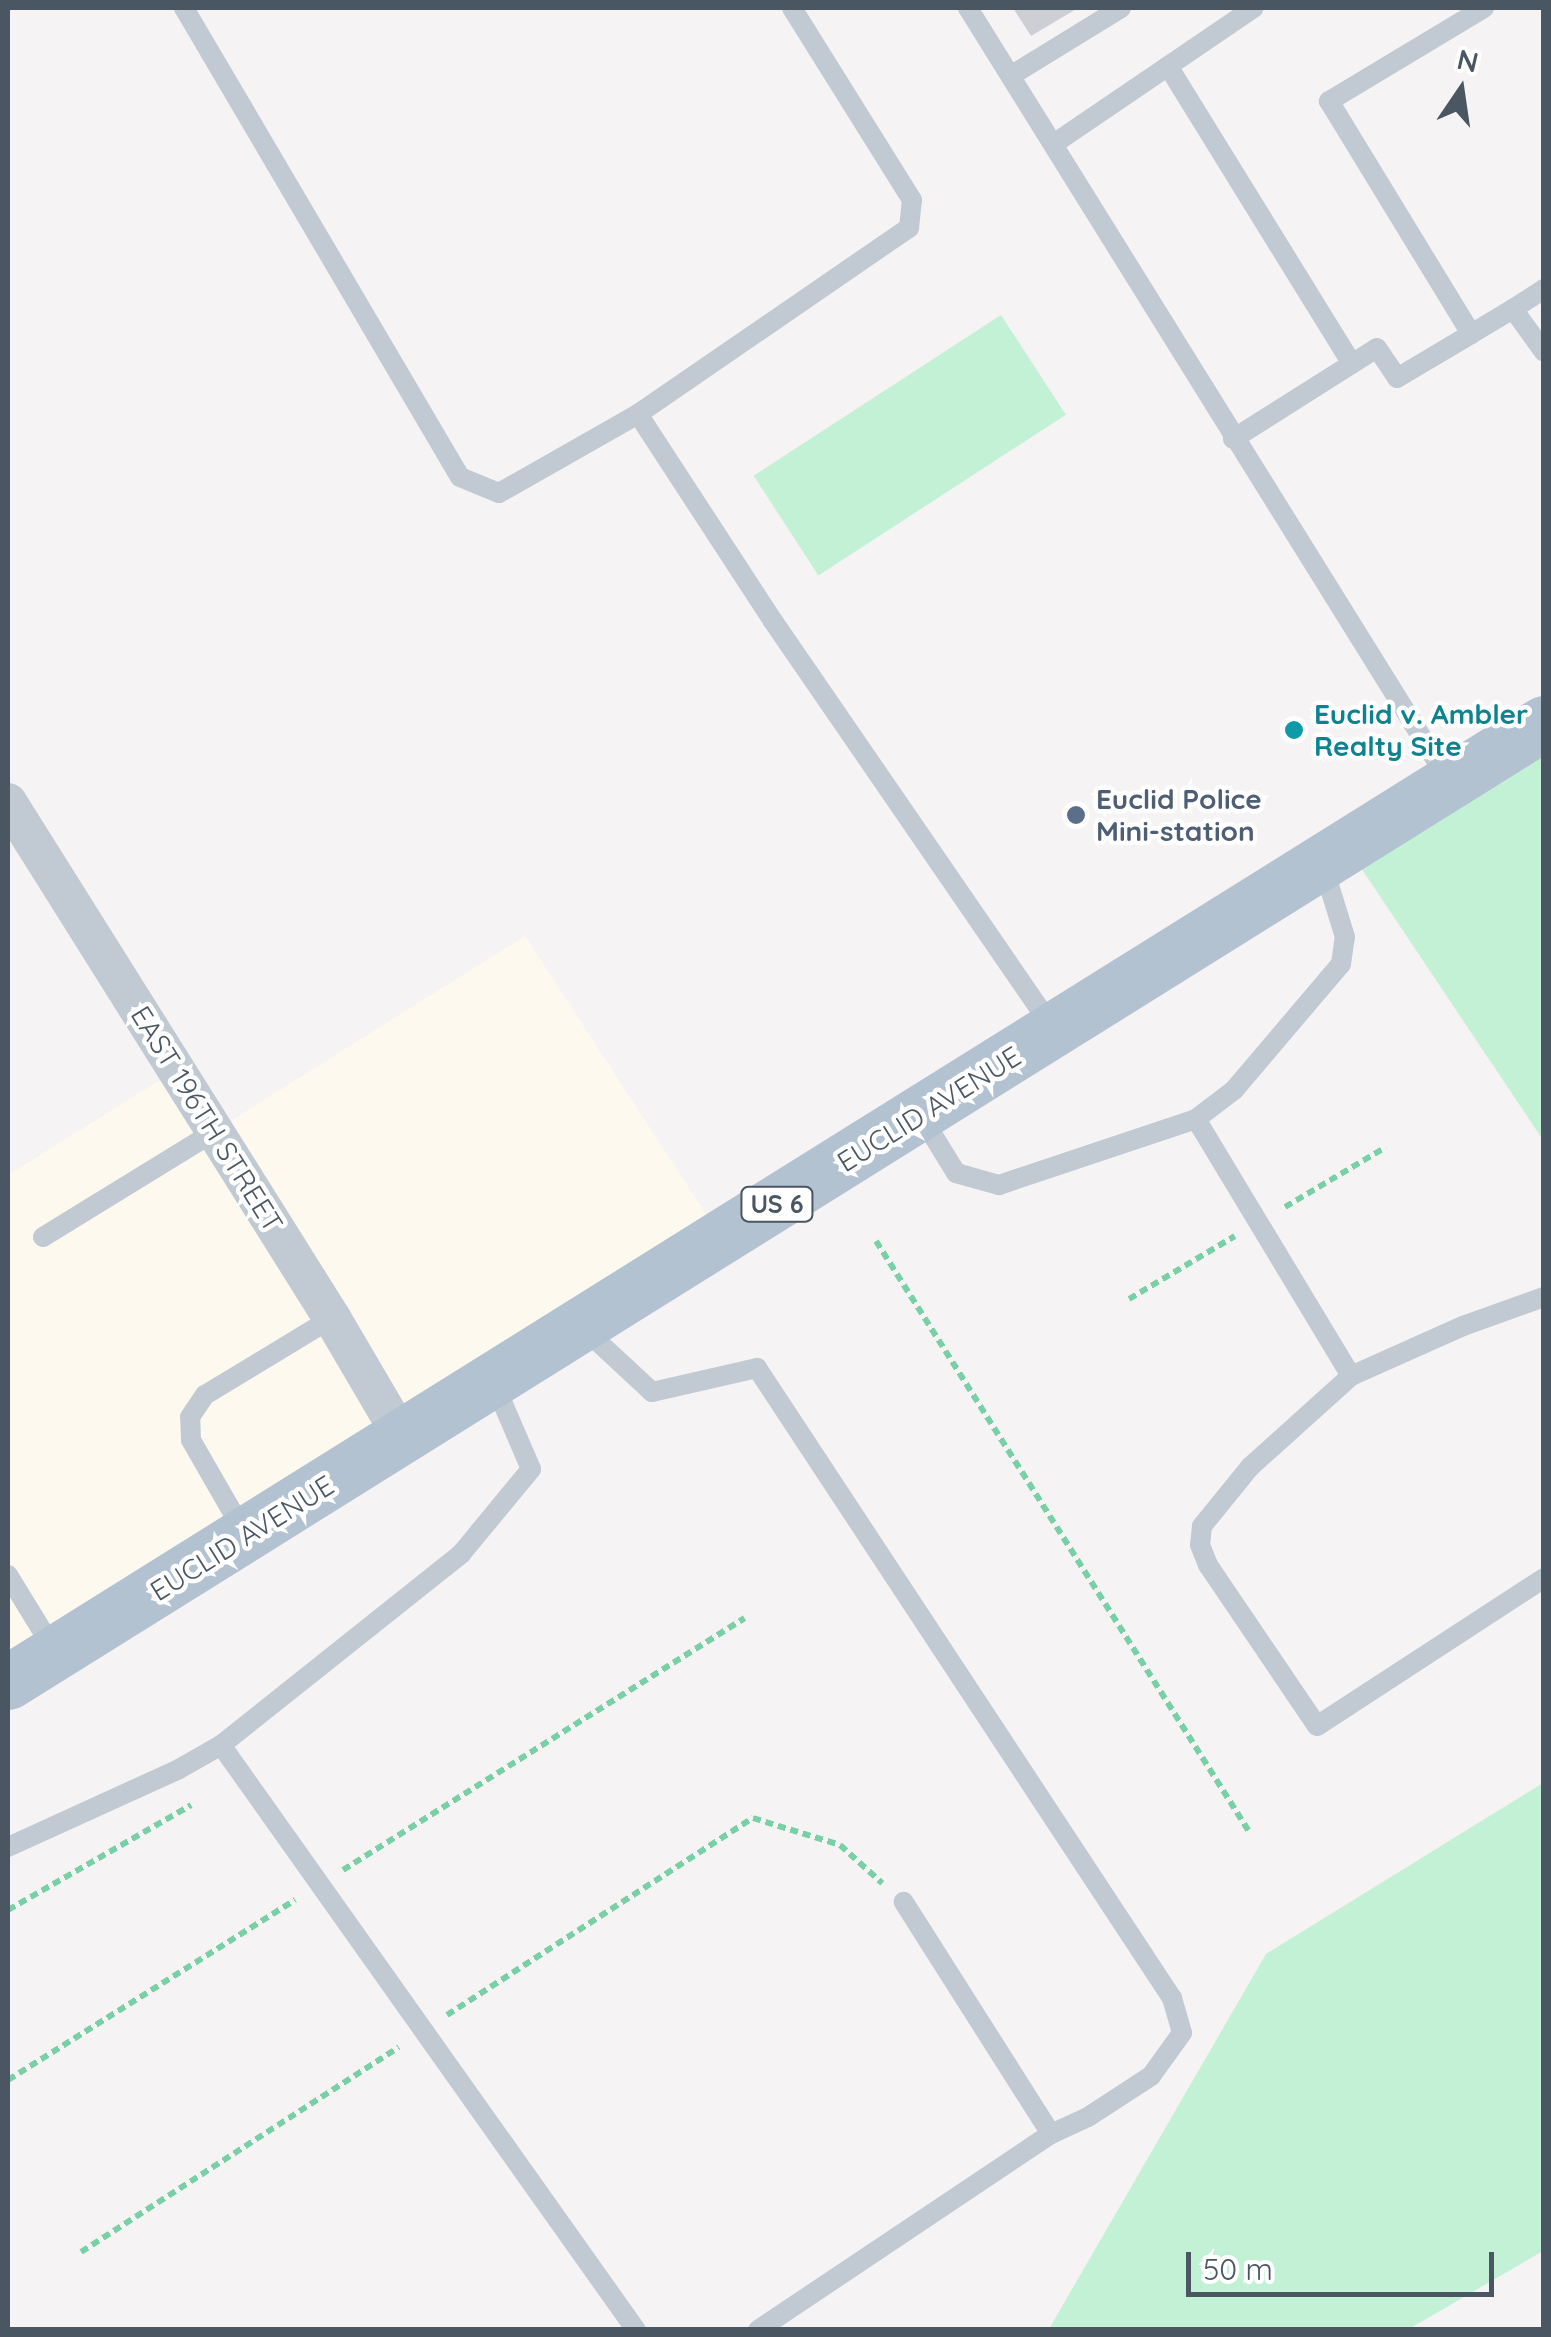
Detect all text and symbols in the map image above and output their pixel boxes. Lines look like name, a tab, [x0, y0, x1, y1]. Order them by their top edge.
north arrow	[1411, 40, 1511, 140]
text: N	[1454, 41, 1482, 80]
place label: Euclid v. Ambler Realty Site	[1314, 697, 1528, 763]
marker: Euclid v. Ambler Realty Site	[1283, 719, 1305, 741]
place label: Euclid Police Mini-station	[1096, 782, 1262, 848]
marker: Euclid Police Mini-station	[1065, 804, 1087, 826]
street label: EAST 196TH STREET	[124, 1000, 290, 1238]
street label: EUCLID AVENUE	[831, 1039, 1027, 1179]
road number: US 6	[740, 1184, 814, 1224]
street label: EUCLID AVENUE	[144, 1468, 340, 1608]
scale bar	[1191, 2232, 1498, 2294]
text: 50 m	[1203, 2250, 1273, 2288]

